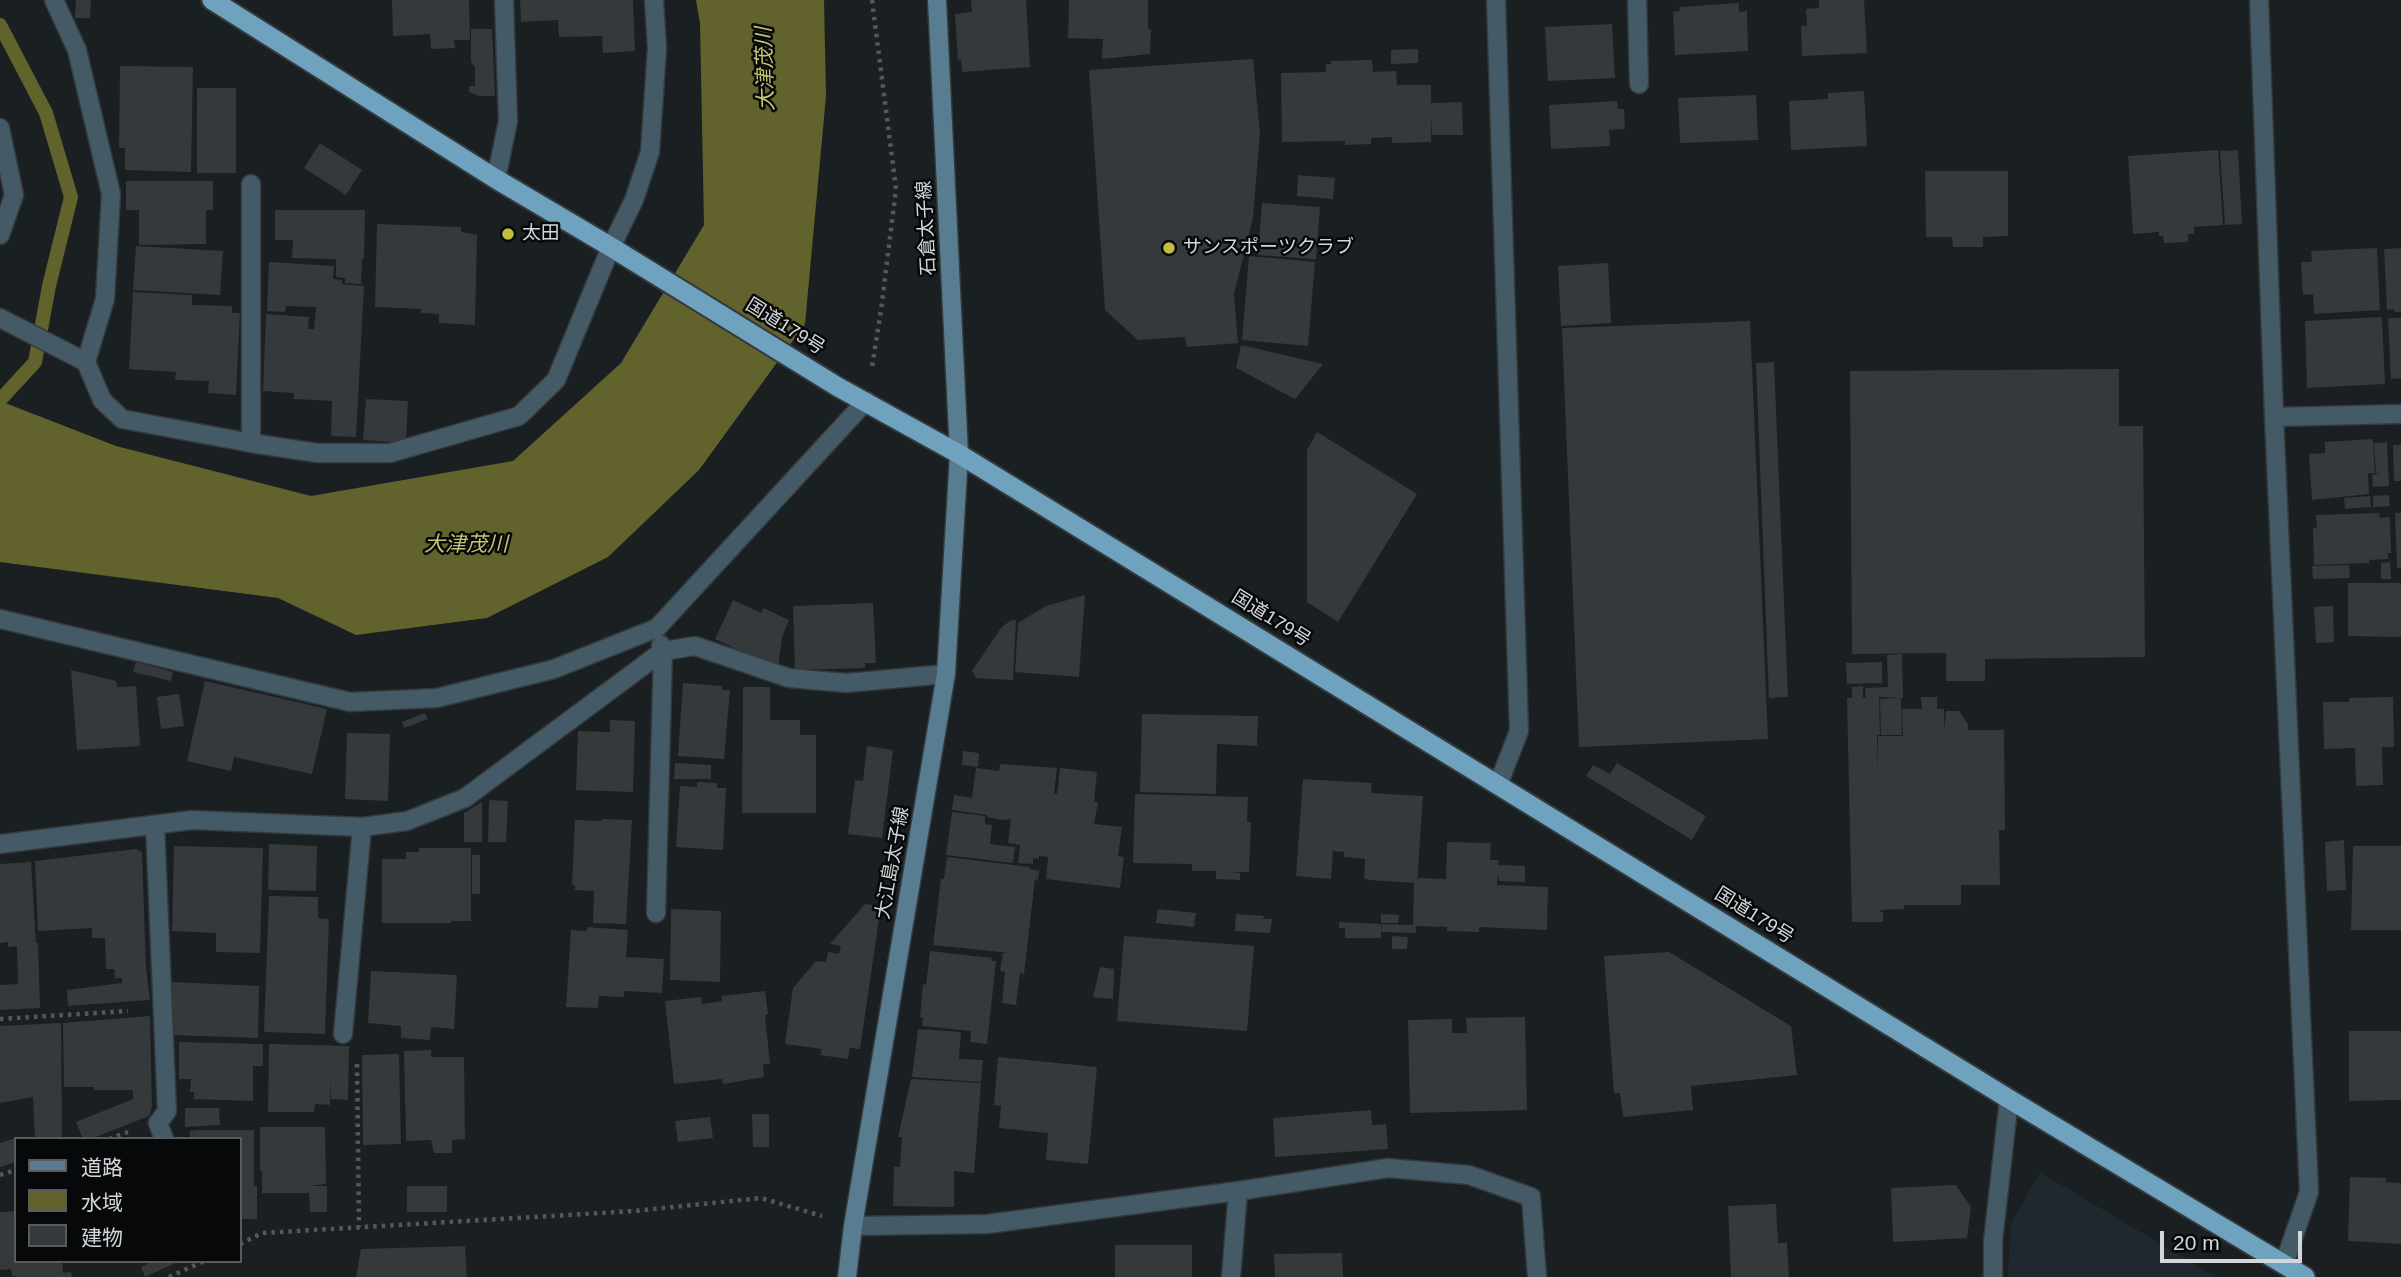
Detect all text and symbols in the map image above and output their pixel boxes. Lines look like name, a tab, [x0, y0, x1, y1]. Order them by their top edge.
water label: 大津茂川	[752, 27, 780, 111]
street label: 石倉太子線	[913, 180, 941, 276]
place label: 太田	[522, 223, 560, 245]
marker: 太田	[500, 226, 516, 242]
place label: サンスポーツクラブ	[1183, 237, 1354, 259]
marker: サンスポーツクラブ	[1161, 240, 1177, 256]
street label: 国道179号	[741, 294, 829, 360]
water label: 大津茂川	[424, 532, 508, 558]
street label: 国道179号	[1227, 586, 1315, 652]
street label: 大江島太子線	[872, 805, 914, 921]
street label: 国道179号	[1710, 883, 1798, 949]
legend	[14, 1137, 242, 1263]
text: 道路	[81, 1156, 123, 1179]
text: 水域	[81, 1191, 123, 1214]
scale bar	[2163, 1218, 2305, 1262]
text: 建物	[81, 1226, 123, 1249]
text: 20 m	[2173, 1231, 2220, 1254]

